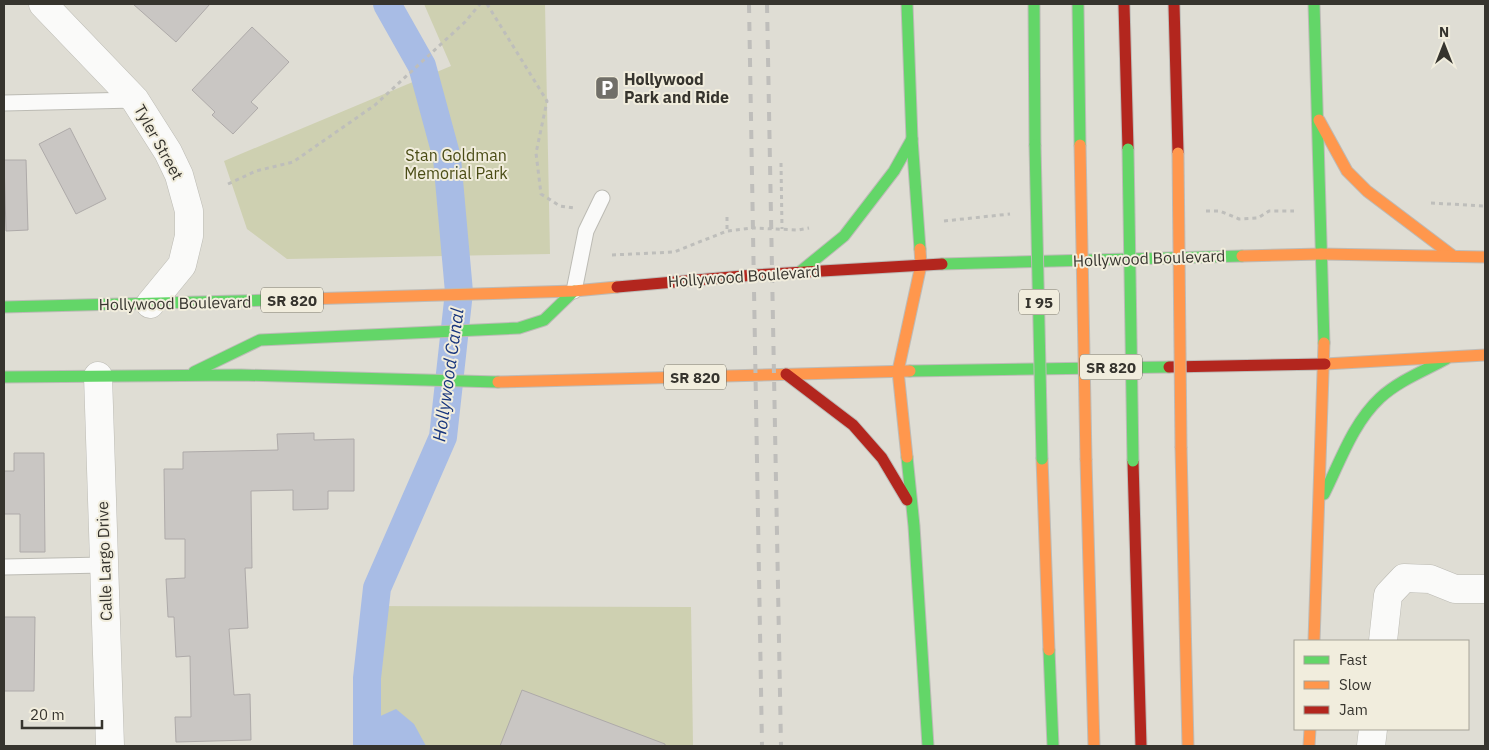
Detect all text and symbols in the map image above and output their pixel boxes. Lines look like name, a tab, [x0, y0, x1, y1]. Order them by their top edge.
north arrow	[1419, 20, 1469, 70]
text: N	[1439, 23, 1449, 41]
place label: Hollywood Park and Ride	[624, 69, 729, 107]
parking icon: Hollywood Park and Ride	[594, 75, 620, 101]
street label: Tyler Street	[130, 101, 188, 183]
park label: Stan Goldman Memorial Park	[404, 145, 508, 183]
street label: Hollywood Boulevard	[1072, 245, 1226, 271]
street label: Hollywood Boulevard	[667, 261, 821, 291]
road number: SR 820	[261, 288, 323, 312]
road number: I 95	[1019, 290, 1059, 314]
street label: Hollywood Boulevard	[98, 292, 252, 314]
water label: Hollywood Canal	[427, 307, 469, 443]
road number: SR 820	[1080, 354, 1142, 380]
road number: SR 820	[664, 364, 726, 390]
street label: Calle Largo Drive	[92, 501, 116, 621]
legend	[1294, 640, 1469, 730]
text: Fast	[1339, 650, 1367, 669]
text: Slow	[1339, 675, 1372, 694]
scale bar	[22, 698, 102, 730]
text: Jam	[1339, 700, 1368, 719]
text: 20 m	[30, 705, 65, 724]

